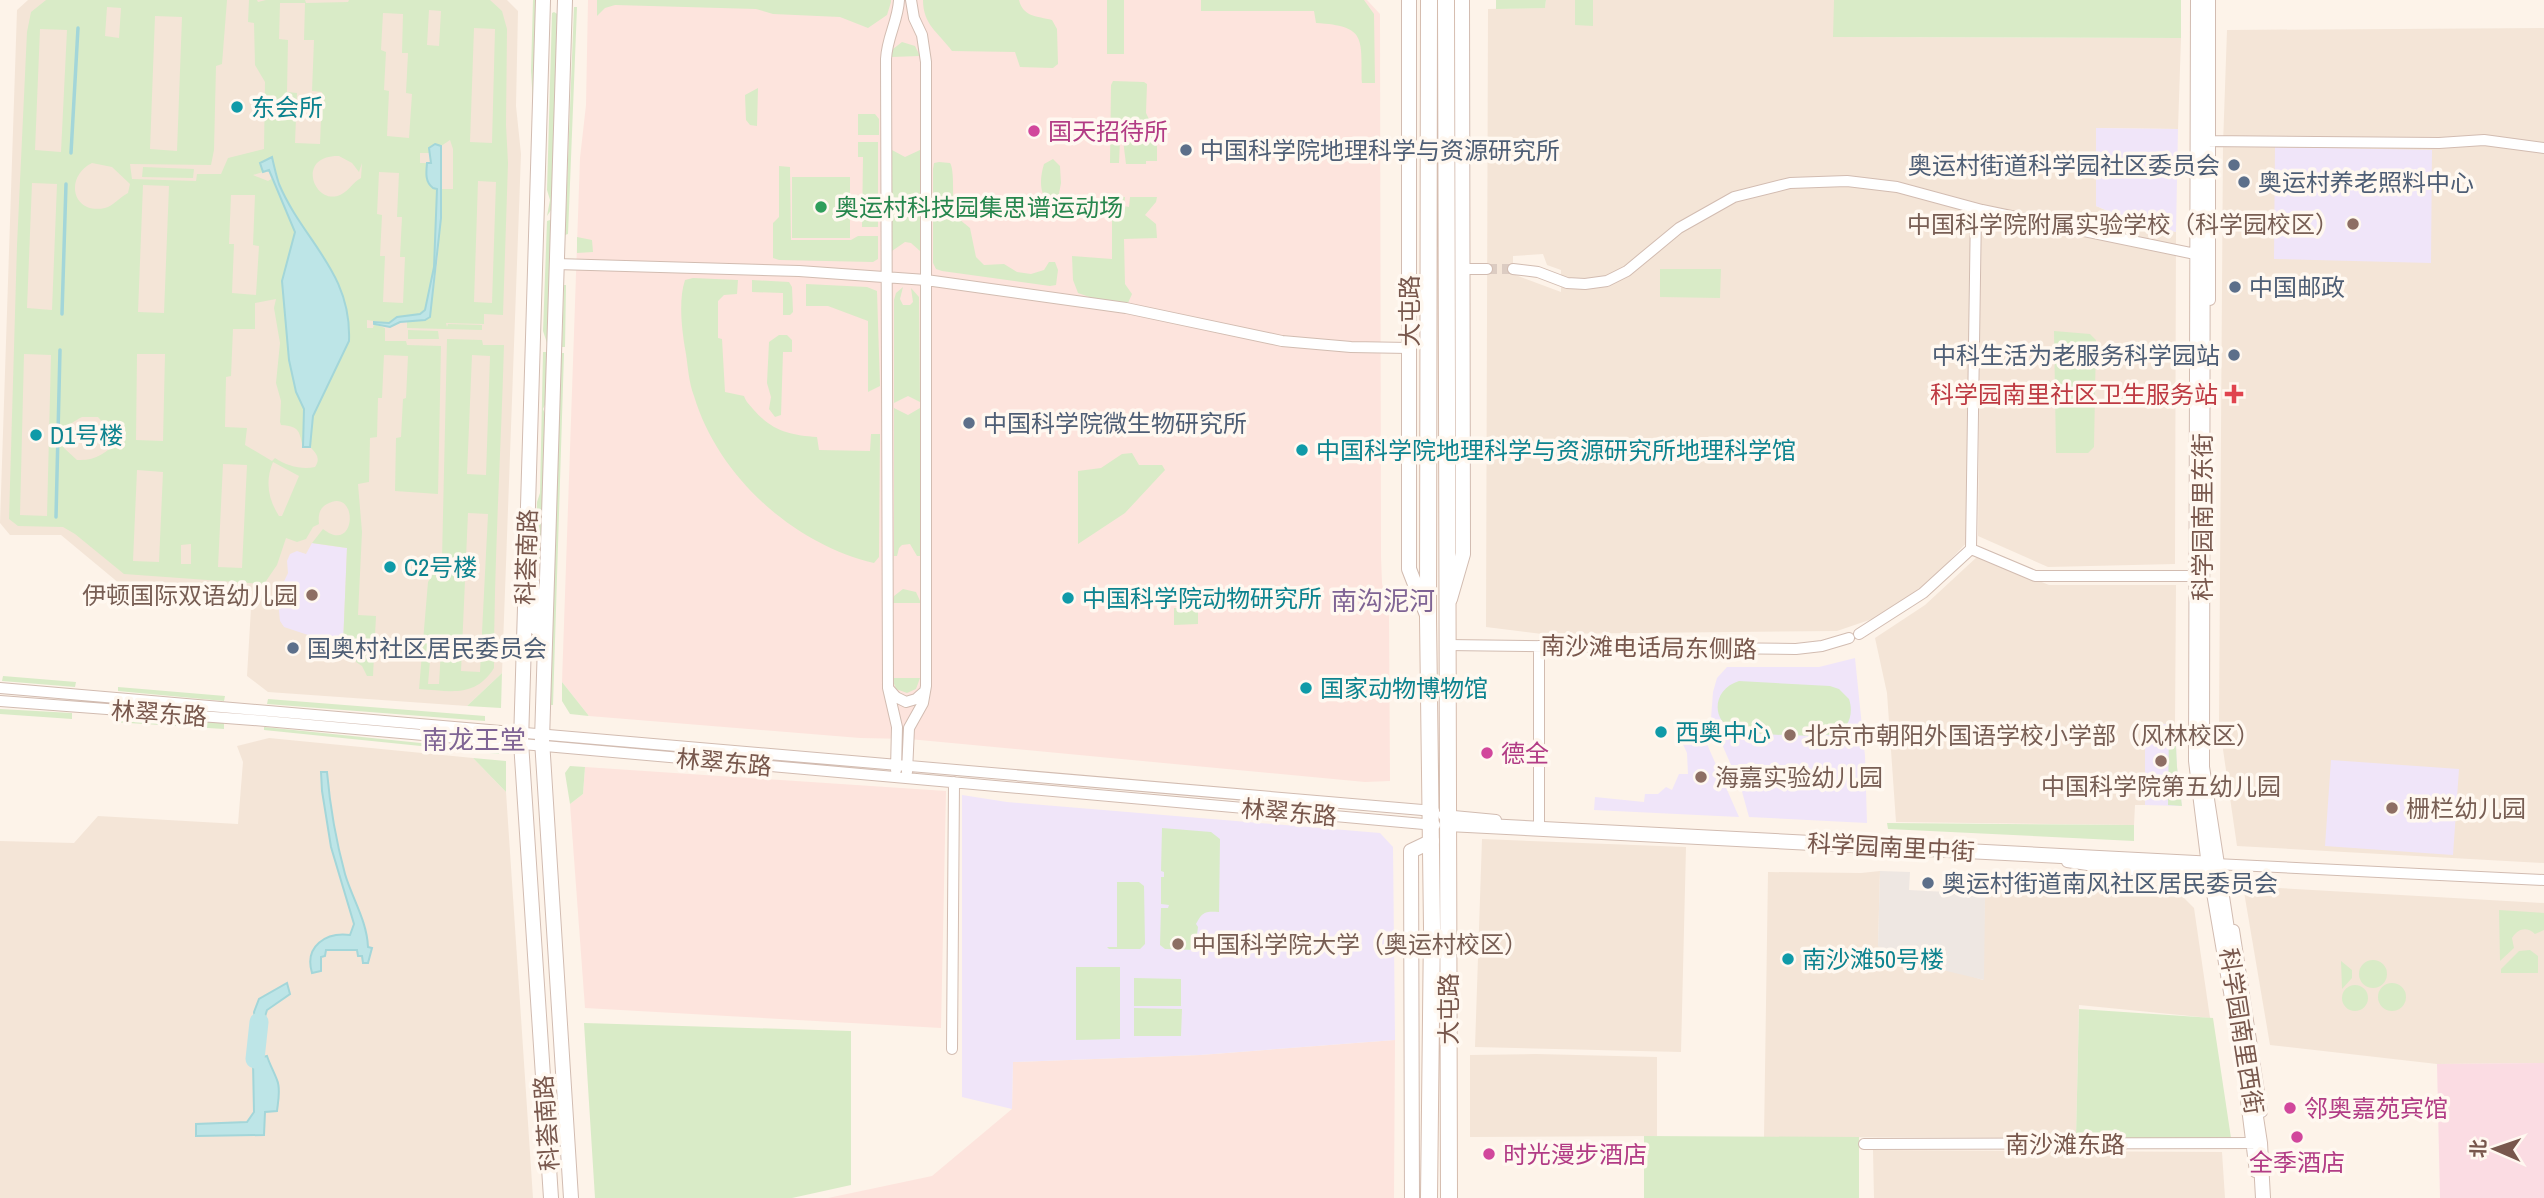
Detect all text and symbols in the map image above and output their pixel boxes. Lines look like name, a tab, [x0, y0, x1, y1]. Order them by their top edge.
place label: 东会所	[251, 91, 323, 123]
marker: 东会所	[229, 99, 245, 115]
place label: 国天招待所	[1048, 115, 1168, 147]
marker: 国天招待所	[1026, 123, 1042, 139]
place label: 中国科学院地理科学与资源研究所	[1200, 134, 1560, 166]
marker: 中国科学院地理科学与资源研究所	[1178, 142, 1194, 158]
place label: 奥运村街道科学园社区委员会	[1908, 149, 2220, 181]
marker: 奥运村街道科学园社区委员会	[2226, 157, 2242, 173]
place label: 奥运村养老照料中心	[2258, 166, 2474, 198]
marker: 奥运村养老照料中心	[2236, 174, 2252, 190]
place label: 奥运村科技园集思谱运动场	[835, 191, 1123, 223]
marker: 奥运村科技园集思谱运动场	[813, 199, 829, 215]
place label: 中国科学院附属实验学校（科学园校区）	[1907, 208, 2339, 240]
marker: 中国科学院附属实验学校（科学园校区）	[2345, 216, 2361, 232]
place label: 中国邮政	[2249, 271, 2345, 303]
street label: 大屯路	[1393, 275, 1425, 347]
marker: 中国邮政	[2227, 279, 2243, 295]
place label: 中科生活为老服务科学园站	[1932, 339, 2220, 371]
marker: 中科生活为老服务科学园站	[2226, 347, 2242, 363]
place label: 科学园南里社区卫生服务站	[1930, 378, 2218, 410]
marker: 科学园南里社区卫生服务站	[2224, 384, 2244, 404]
place label: 中国科学院微生物研究所	[983, 407, 1247, 439]
marker: 中国科学院微生物研究所	[961, 415, 977, 431]
place label: D1号楼	[50, 419, 123, 451]
marker: D1号楼	[28, 427, 44, 443]
street label: 科学园南里东街	[2186, 433, 2218, 601]
place label: 中国科学院地理科学与资源研究所地理科学馆	[1316, 434, 1796, 466]
marker: 中国科学院地理科学与资源研究所地理科学馆	[1294, 442, 1310, 458]
street label: 科荟南路	[508, 508, 544, 606]
place label: C2号楼	[404, 551, 477, 583]
marker: C2号楼	[382, 559, 398, 575]
place label: 伊顿国际双语幼儿园	[82, 579, 298, 611]
place label: 中国科学院动物研究所	[1082, 582, 1322, 614]
district label: 南沟泥河	[1331, 583, 1435, 618]
marker: 伊顿国际双语幼儿园	[304, 587, 320, 603]
marker: 中国科学院动物研究所	[1060, 590, 1076, 606]
street label: 南沙滩电话局东侧路	[1541, 629, 1757, 665]
place label: 国奥村社区居民委员会	[307, 632, 547, 664]
marker: 国奥村社区居民委员会	[285, 640, 301, 656]
place label: 国家动物博物馆	[1320, 672, 1488, 704]
marker: 国家动物博物馆	[1298, 680, 1314, 696]
street label: 林翠东路	[110, 694, 208, 732]
place label: 西奥中心	[1675, 716, 1771, 748]
place label: 北京市朝阳外国语学校小学部（风林校区）	[1804, 719, 2260, 751]
district label: 南龙王堂	[422, 722, 526, 757]
marker: 西奥中心	[1653, 724, 1669, 740]
marker: 北京市朝阳外国语学校小学部（风林校区）	[1782, 727, 1798, 743]
place label: 德全	[1501, 737, 1549, 769]
street label: 林翠东路	[675, 742, 773, 782]
marker: 德全	[1479, 745, 1495, 761]
marker: 中国科学院第五幼儿园	[2153, 753, 2169, 769]
place label: 海嘉实验幼儿园	[1715, 761, 1883, 793]
marker: 海嘉实验幼儿园	[1693, 769, 1709, 785]
place label: 中国科学院第五幼儿园	[2041, 770, 2281, 802]
street label: 林翠东路	[1240, 792, 1338, 832]
place label: 栅栏幼儿园	[2406, 792, 2526, 824]
marker: 栅栏幼儿园	[2384, 800, 2400, 816]
street label: 科学园南里中街	[1806, 827, 1976, 867]
place label: 奥运村街道南风社区居民委员会	[1942, 867, 2278, 899]
marker: 奥运村街道南风社区居民委员会	[1920, 875, 1936, 891]
place label: 中国科学院大学（奥运村校区）	[1192, 928, 1528, 960]
marker: 中国科学院大学（奥运村校区）	[1170, 936, 1186, 952]
place label: 南沙滩50号楼	[1802, 943, 1944, 975]
street label: 科学园南里西街	[2213, 946, 2271, 1116]
marker: 南沙滩50号楼	[1780, 951, 1796, 967]
street label: 大屯路	[1432, 973, 1464, 1045]
street label: 科荟南路	[527, 1074, 565, 1172]
place label: 邻奥嘉苑宾馆	[2304, 1092, 2448, 1124]
marker: 邻奥嘉苑宾馆	[2282, 1100, 2298, 1116]
north arrow	[2460, 1114, 2530, 1184]
street label: 南沙滩东路	[2005, 1128, 2125, 1160]
marker: 全季酒店	[2289, 1129, 2305, 1145]
place label: 时光漫步酒店	[1503, 1138, 1647, 1170]
text: 北	[2465, 1138, 2491, 1158]
marker: 时光漫步酒店	[1481, 1146, 1497, 1162]
place label: 全季酒店	[2249, 1146, 2345, 1178]

